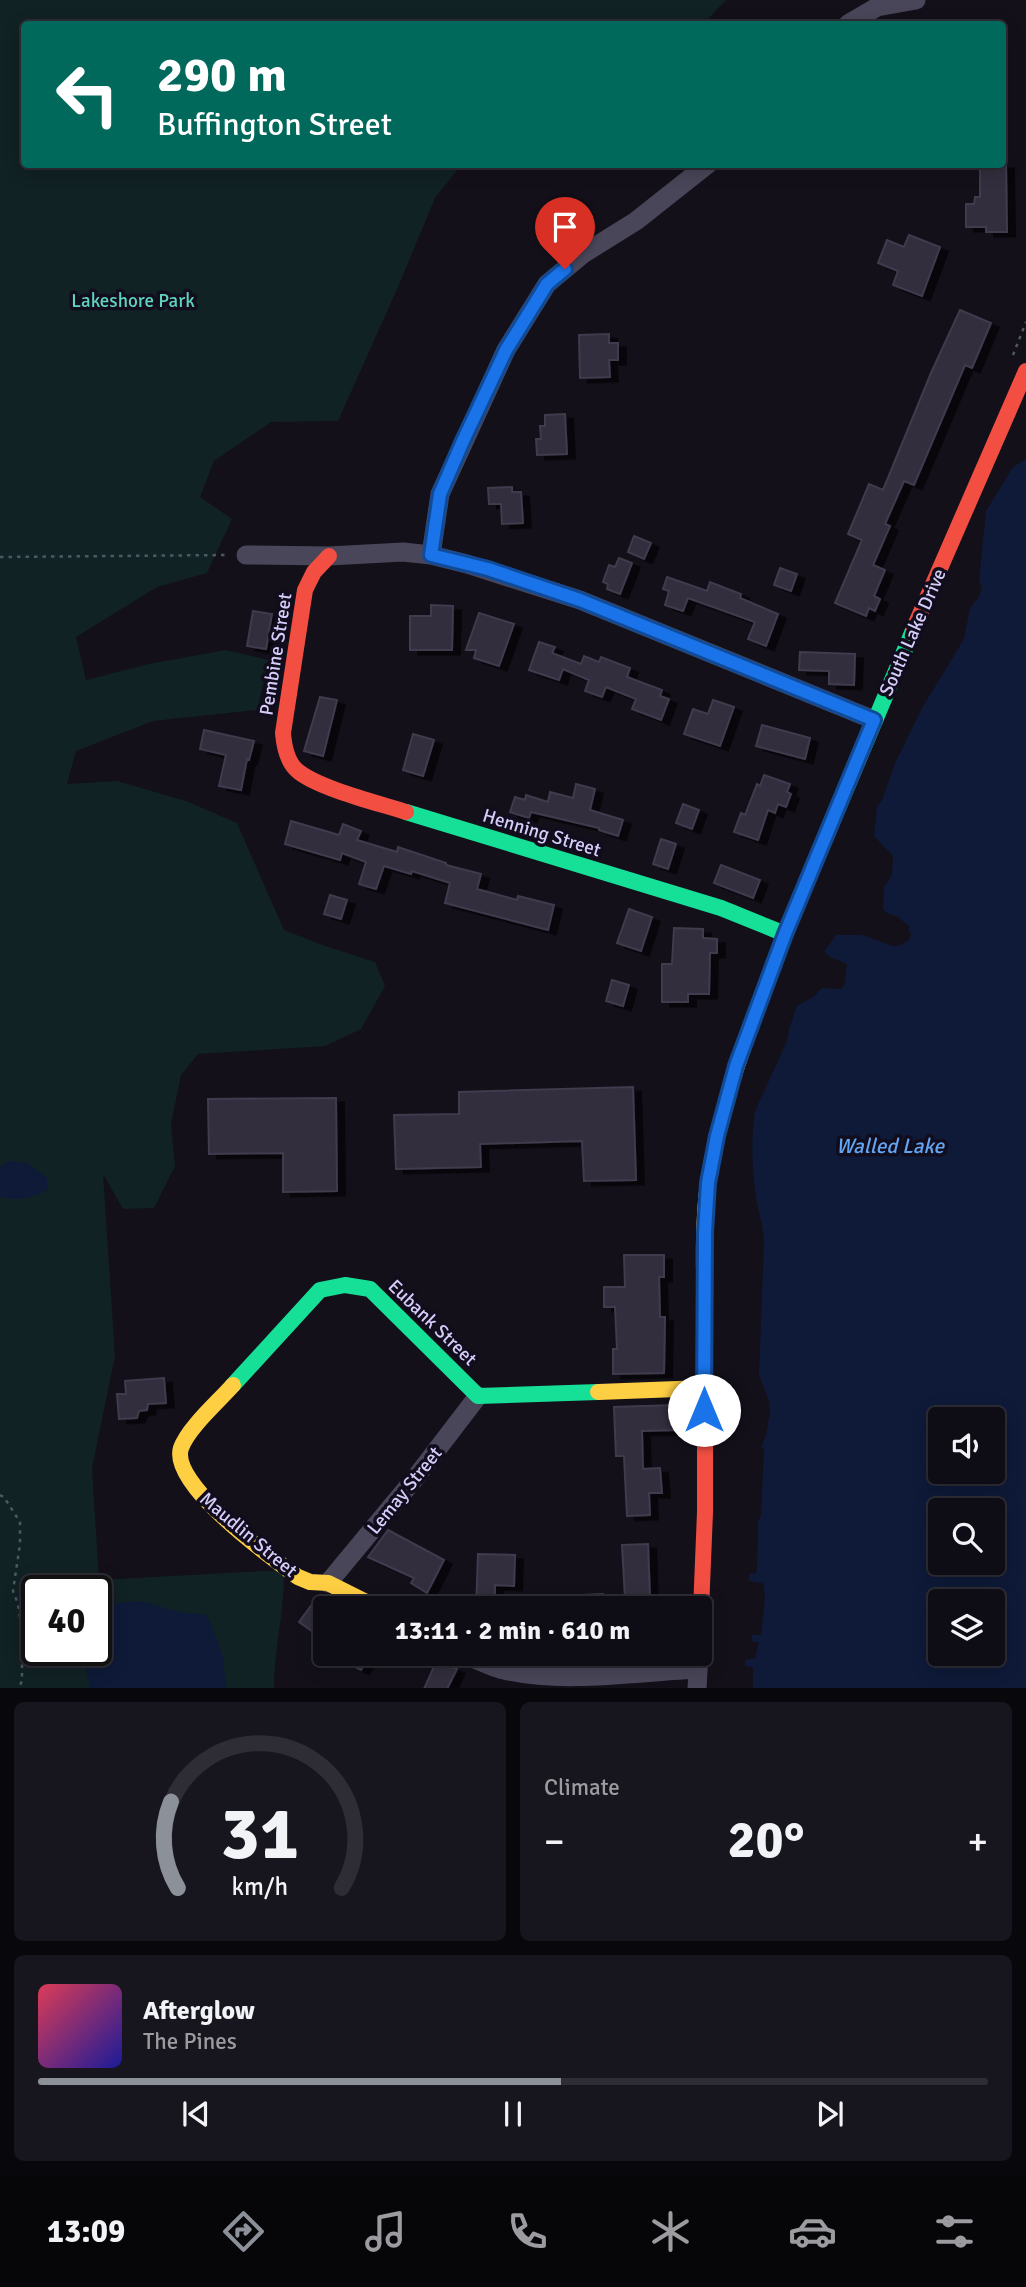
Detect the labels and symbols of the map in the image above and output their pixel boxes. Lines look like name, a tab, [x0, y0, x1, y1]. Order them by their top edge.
pin	[535, 197, 595, 269]
park label: Lakeshore Park	[71, 289, 195, 313]
street label: South Lake Drive	[874, 565, 952, 700]
street label: Pembine Street	[254, 591, 298, 717]
street label: Henning Street	[480, 804, 604, 862]
water label: Walled Lake	[836, 1133, 945, 1159]
street label: Eubank Street	[383, 1274, 482, 1371]
position arrow	[667, 1373, 741, 1447]
street label: Lemay Street	[362, 1442, 448, 1539]
street label: Maudlin Street	[195, 1487, 302, 1583]
speed limit sign: 40	[21, 1575, 112, 1666]

